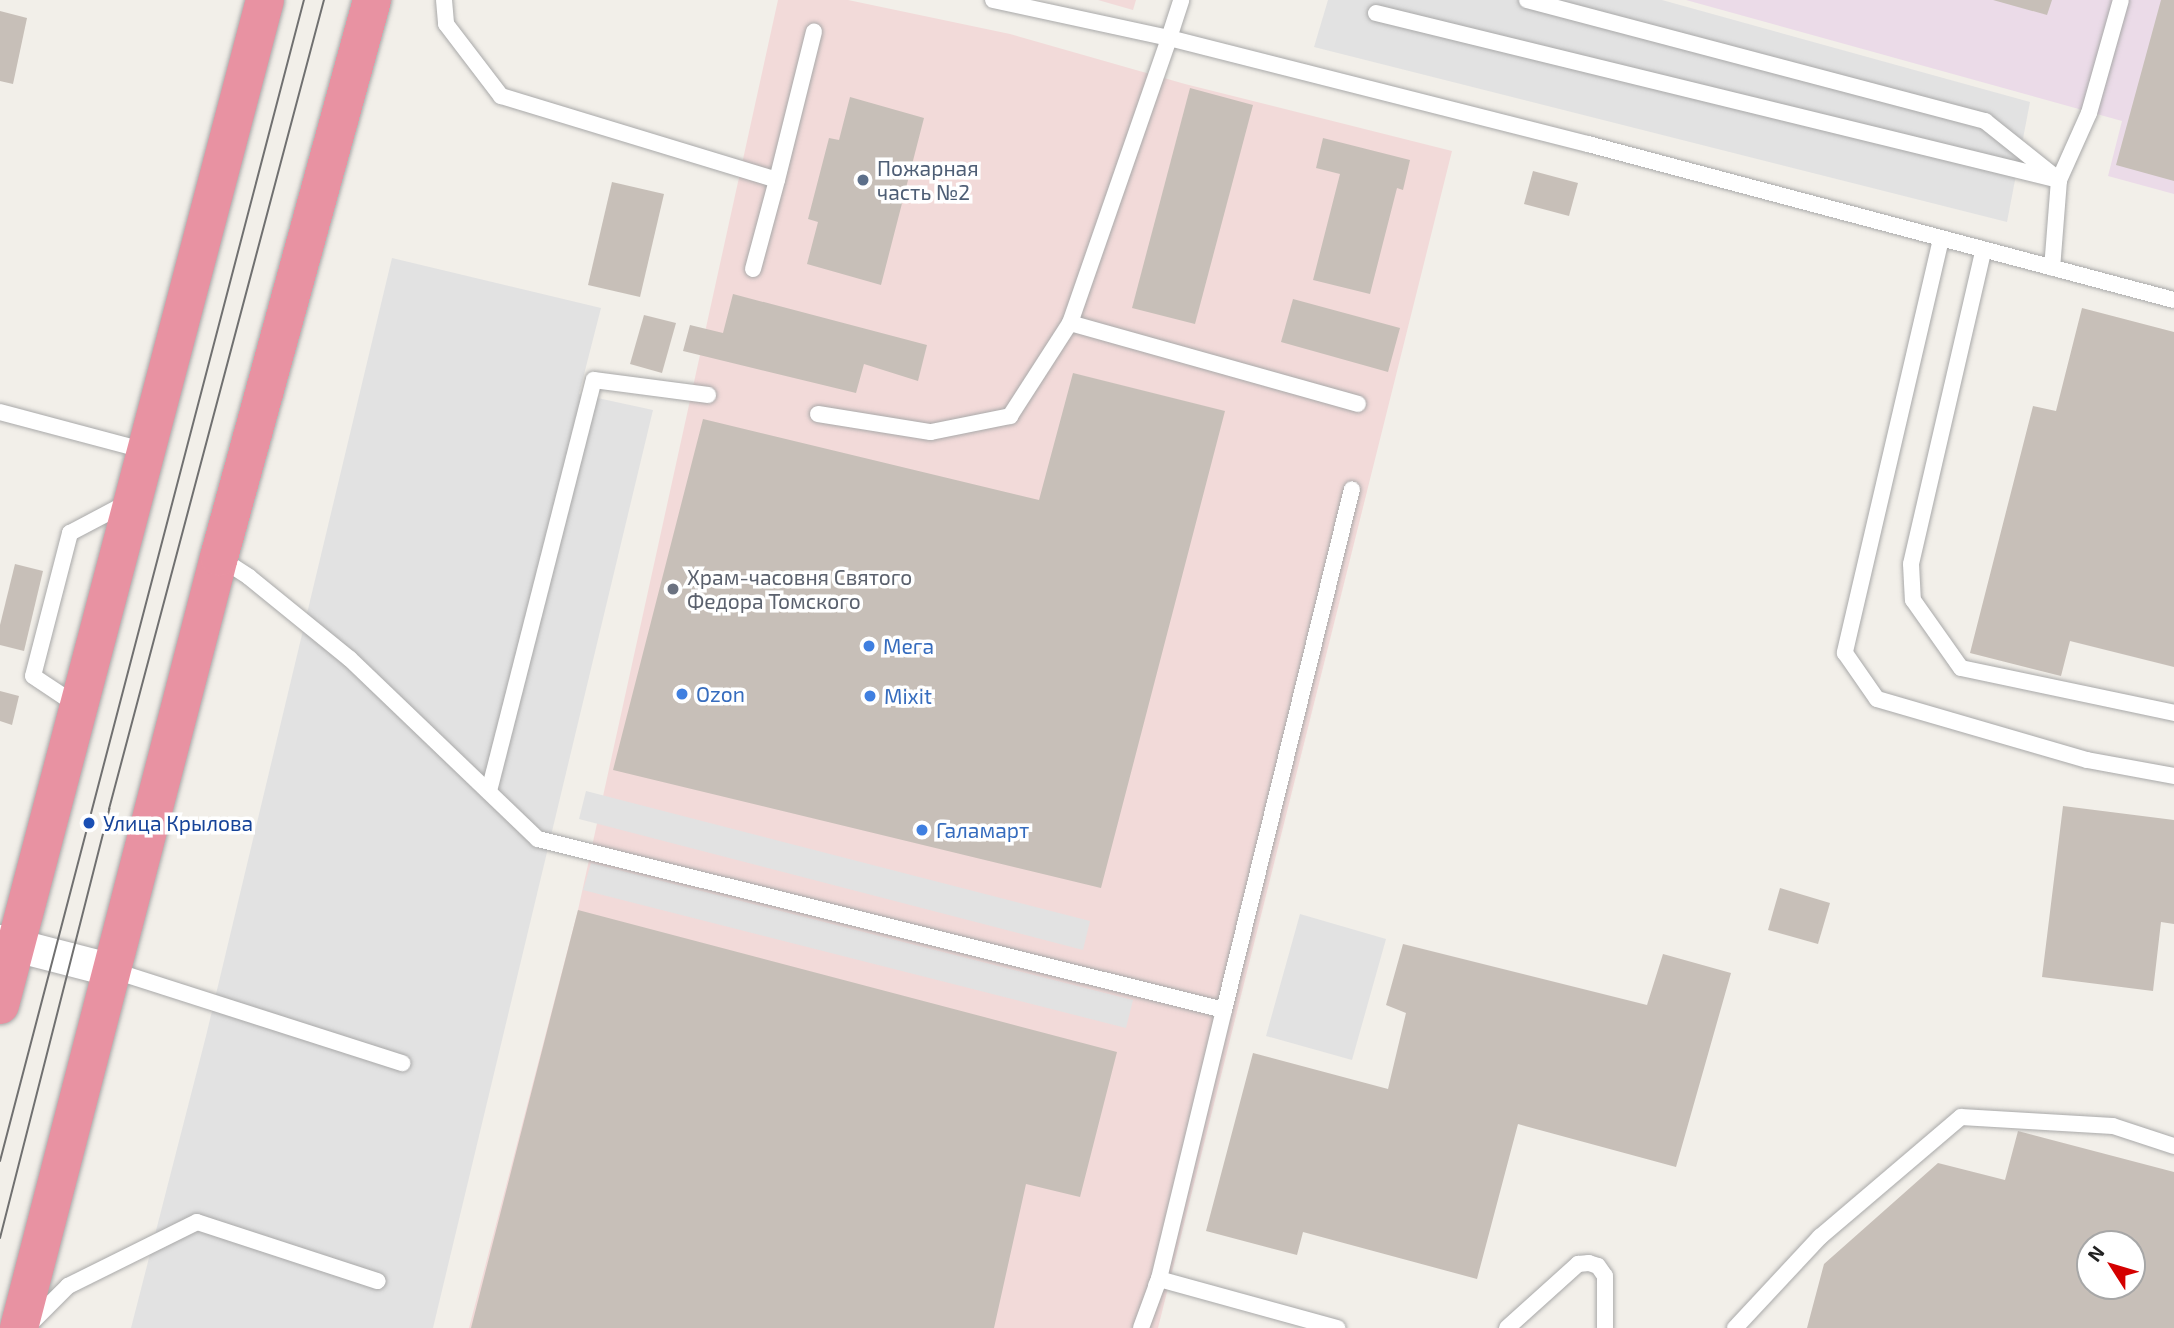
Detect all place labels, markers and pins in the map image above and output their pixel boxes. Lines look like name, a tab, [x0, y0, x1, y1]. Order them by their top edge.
place label: Пожарная часть №2	[877, 155, 979, 205]
marker: Пожарная часть №2	[855, 172, 871, 188]
place label: Храм-часовня Святого Федора Томского	[687, 564, 912, 614]
marker: Храм-часовня Святого Федора Томского	[665, 581, 681, 597]
place label: Мега	[883, 633, 934, 659]
marker: Мега	[861, 638, 877, 654]
place label: Ozon	[696, 681, 745, 707]
place label: Mixit	[884, 683, 932, 709]
marker: Ozon	[674, 686, 690, 702]
marker: Mixit	[862, 688, 878, 704]
place label: Улица Крылова	[103, 810, 253, 836]
marker: Улица Крылова	[81, 815, 97, 831]
place label: Галамарт	[936, 817, 1029, 843]
marker: Галамарт	[914, 822, 930, 838]

